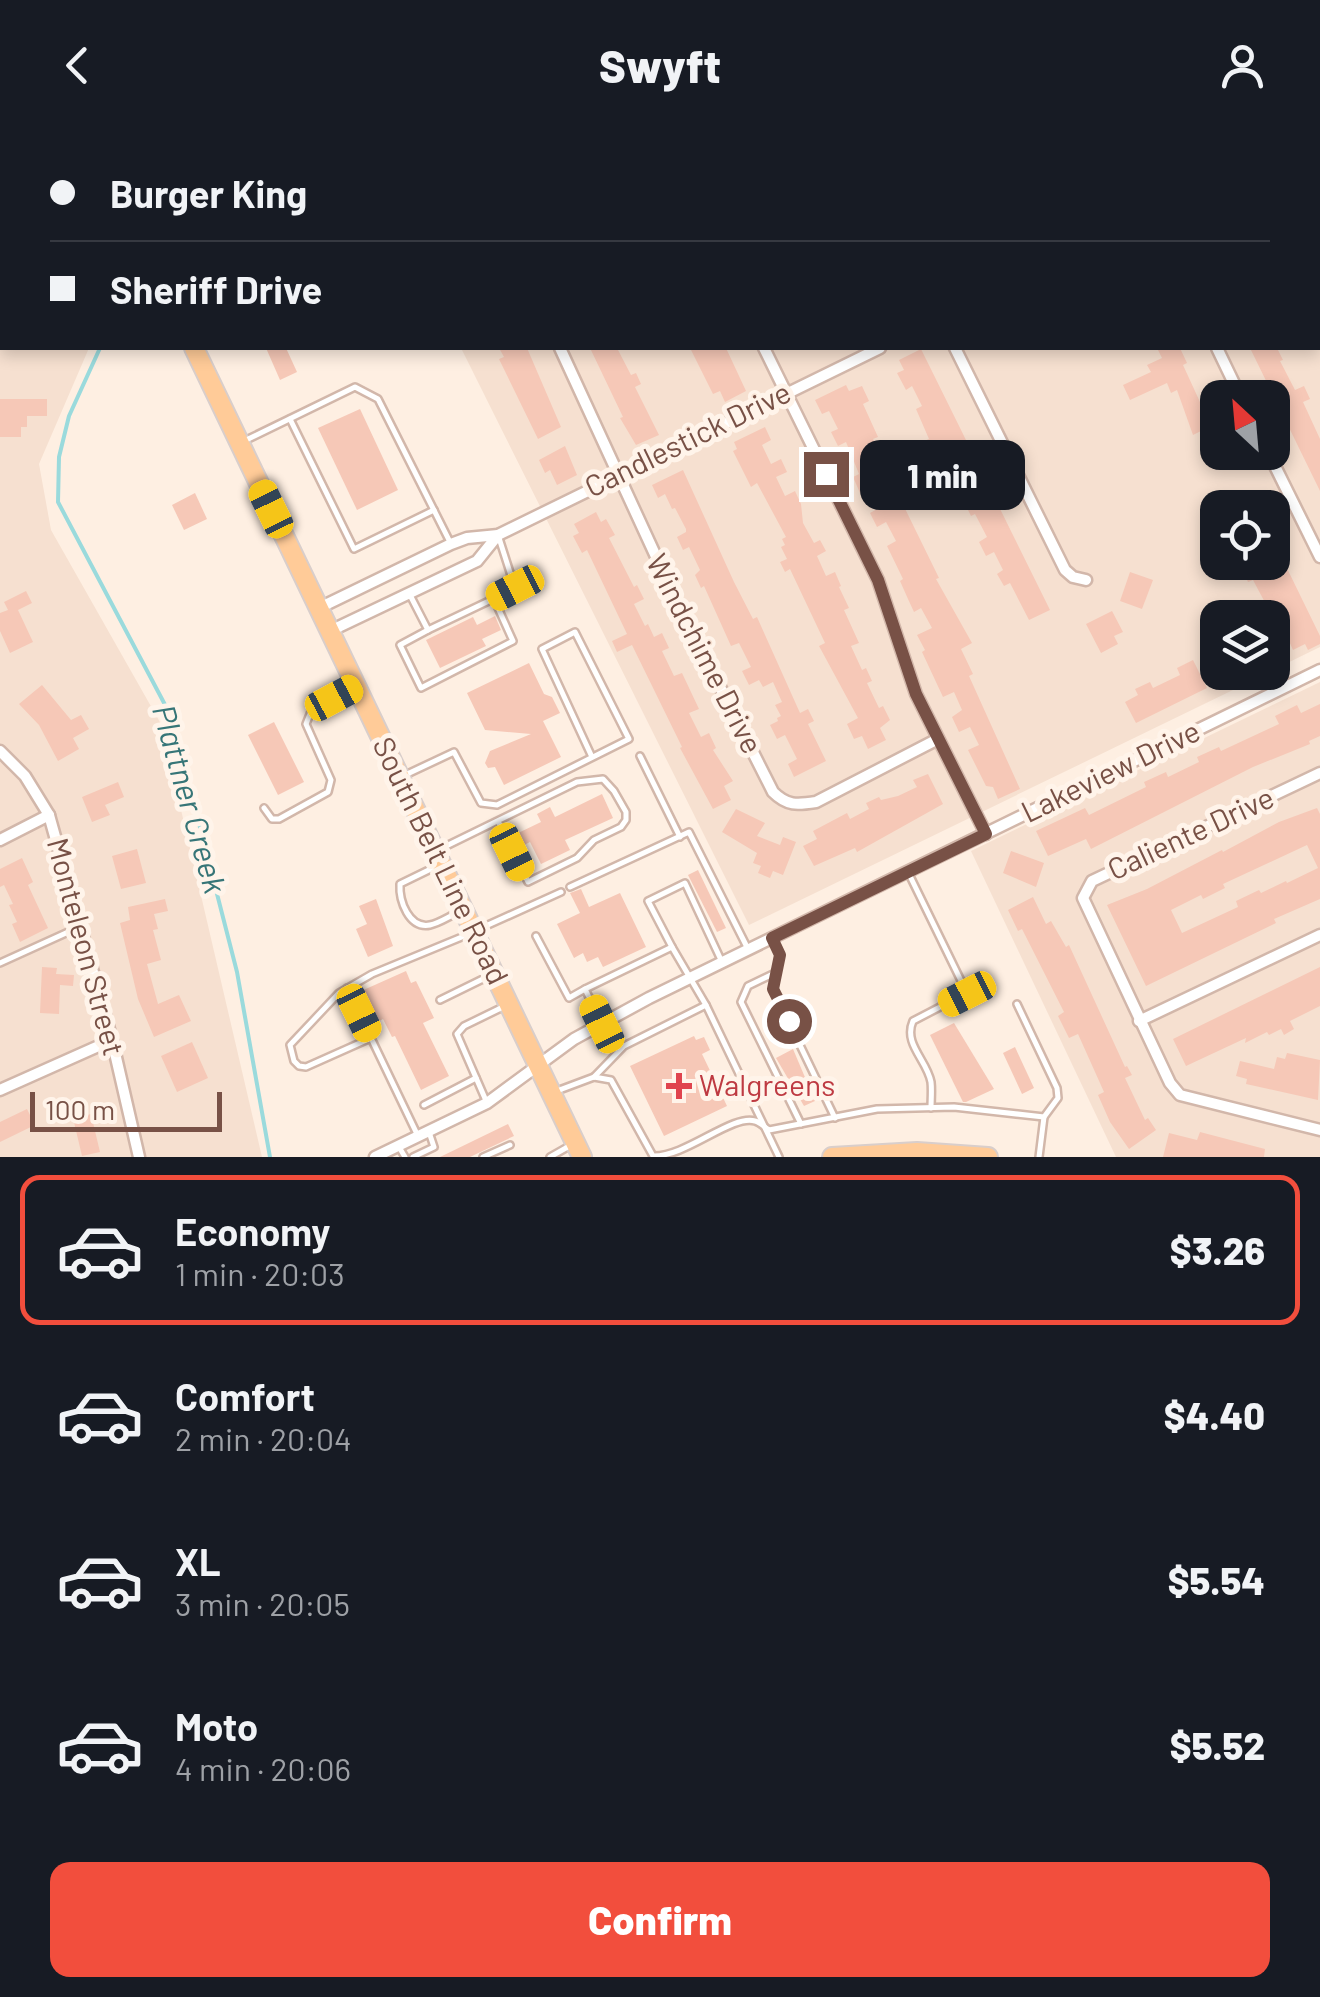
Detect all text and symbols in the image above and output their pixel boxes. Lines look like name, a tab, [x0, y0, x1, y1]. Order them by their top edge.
icon: back	[50, 38, 105, 93]
text: Swyft	[599, 38, 721, 92]
icon: person	[1215, 38, 1270, 93]
text: Burger King	[110, 170, 307, 216]
text: Sheriff Drive	[110, 266, 322, 312]
street label: Candlestick Drive	[578, 373, 796, 504]
north arrow	[1200, 380, 1290, 470]
map controls	[1200, 380, 1290, 690]
callout: 1 min	[861, 439, 1026, 509]
route end	[804, 452, 849, 497]
text: 1 min	[907, 456, 978, 494]
car	[244, 475, 298, 543]
button: locate	[1200, 490, 1290, 580]
street label: Windchime Drive	[640, 547, 772, 759]
car	[481, 561, 549, 615]
button: layers	[1200, 600, 1290, 690]
car	[300, 671, 368, 725]
water label: Plattner Creek	[146, 700, 236, 897]
street label: Lakeview Drive	[1015, 711, 1205, 829]
street label: South Belt Line Road	[366, 731, 517, 990]
street label: Caliente Drive	[1101, 778, 1279, 886]
car	[485, 818, 539, 886]
street label: Monteleon Street	[41, 834, 133, 1059]
car	[933, 967, 1001, 1021]
car	[332, 979, 386, 1047]
car	[575, 990, 629, 1058]
route start	[767, 999, 812, 1044]
place label: Walgreens	[699, 1066, 836, 1102]
marker: Walgreens	[668, 1075, 690, 1097]
scale bar	[30, 1087, 222, 1131]
text: 100 m	[45, 1092, 115, 1126]
icon: car	[55, 1205, 145, 1295]
text: Economy	[175, 1208, 330, 1254]
text: $3.26	[1170, 1227, 1265, 1273]
text: 1 min · 20:03	[175, 1254, 345, 1292]
icon: car	[55, 1370, 145, 1460]
text: Comfort	[175, 1373, 315, 1419]
text: $4.40	[1164, 1392, 1265, 1438]
text: 2 min · 20:04	[175, 1419, 352, 1457]
icon: car	[55, 1535, 145, 1625]
text: XL	[175, 1538, 221, 1584]
text: $5.54	[1168, 1557, 1265, 1603]
text: 3 min · 20:05	[175, 1584, 350, 1622]
icon: car	[55, 1700, 145, 1790]
text: Moto	[175, 1703, 258, 1749]
text: $5.52	[1170, 1722, 1265, 1768]
text: 4 min · 20:06	[175, 1749, 351, 1787]
button: Confirm	[50, 1862, 1270, 1977]

